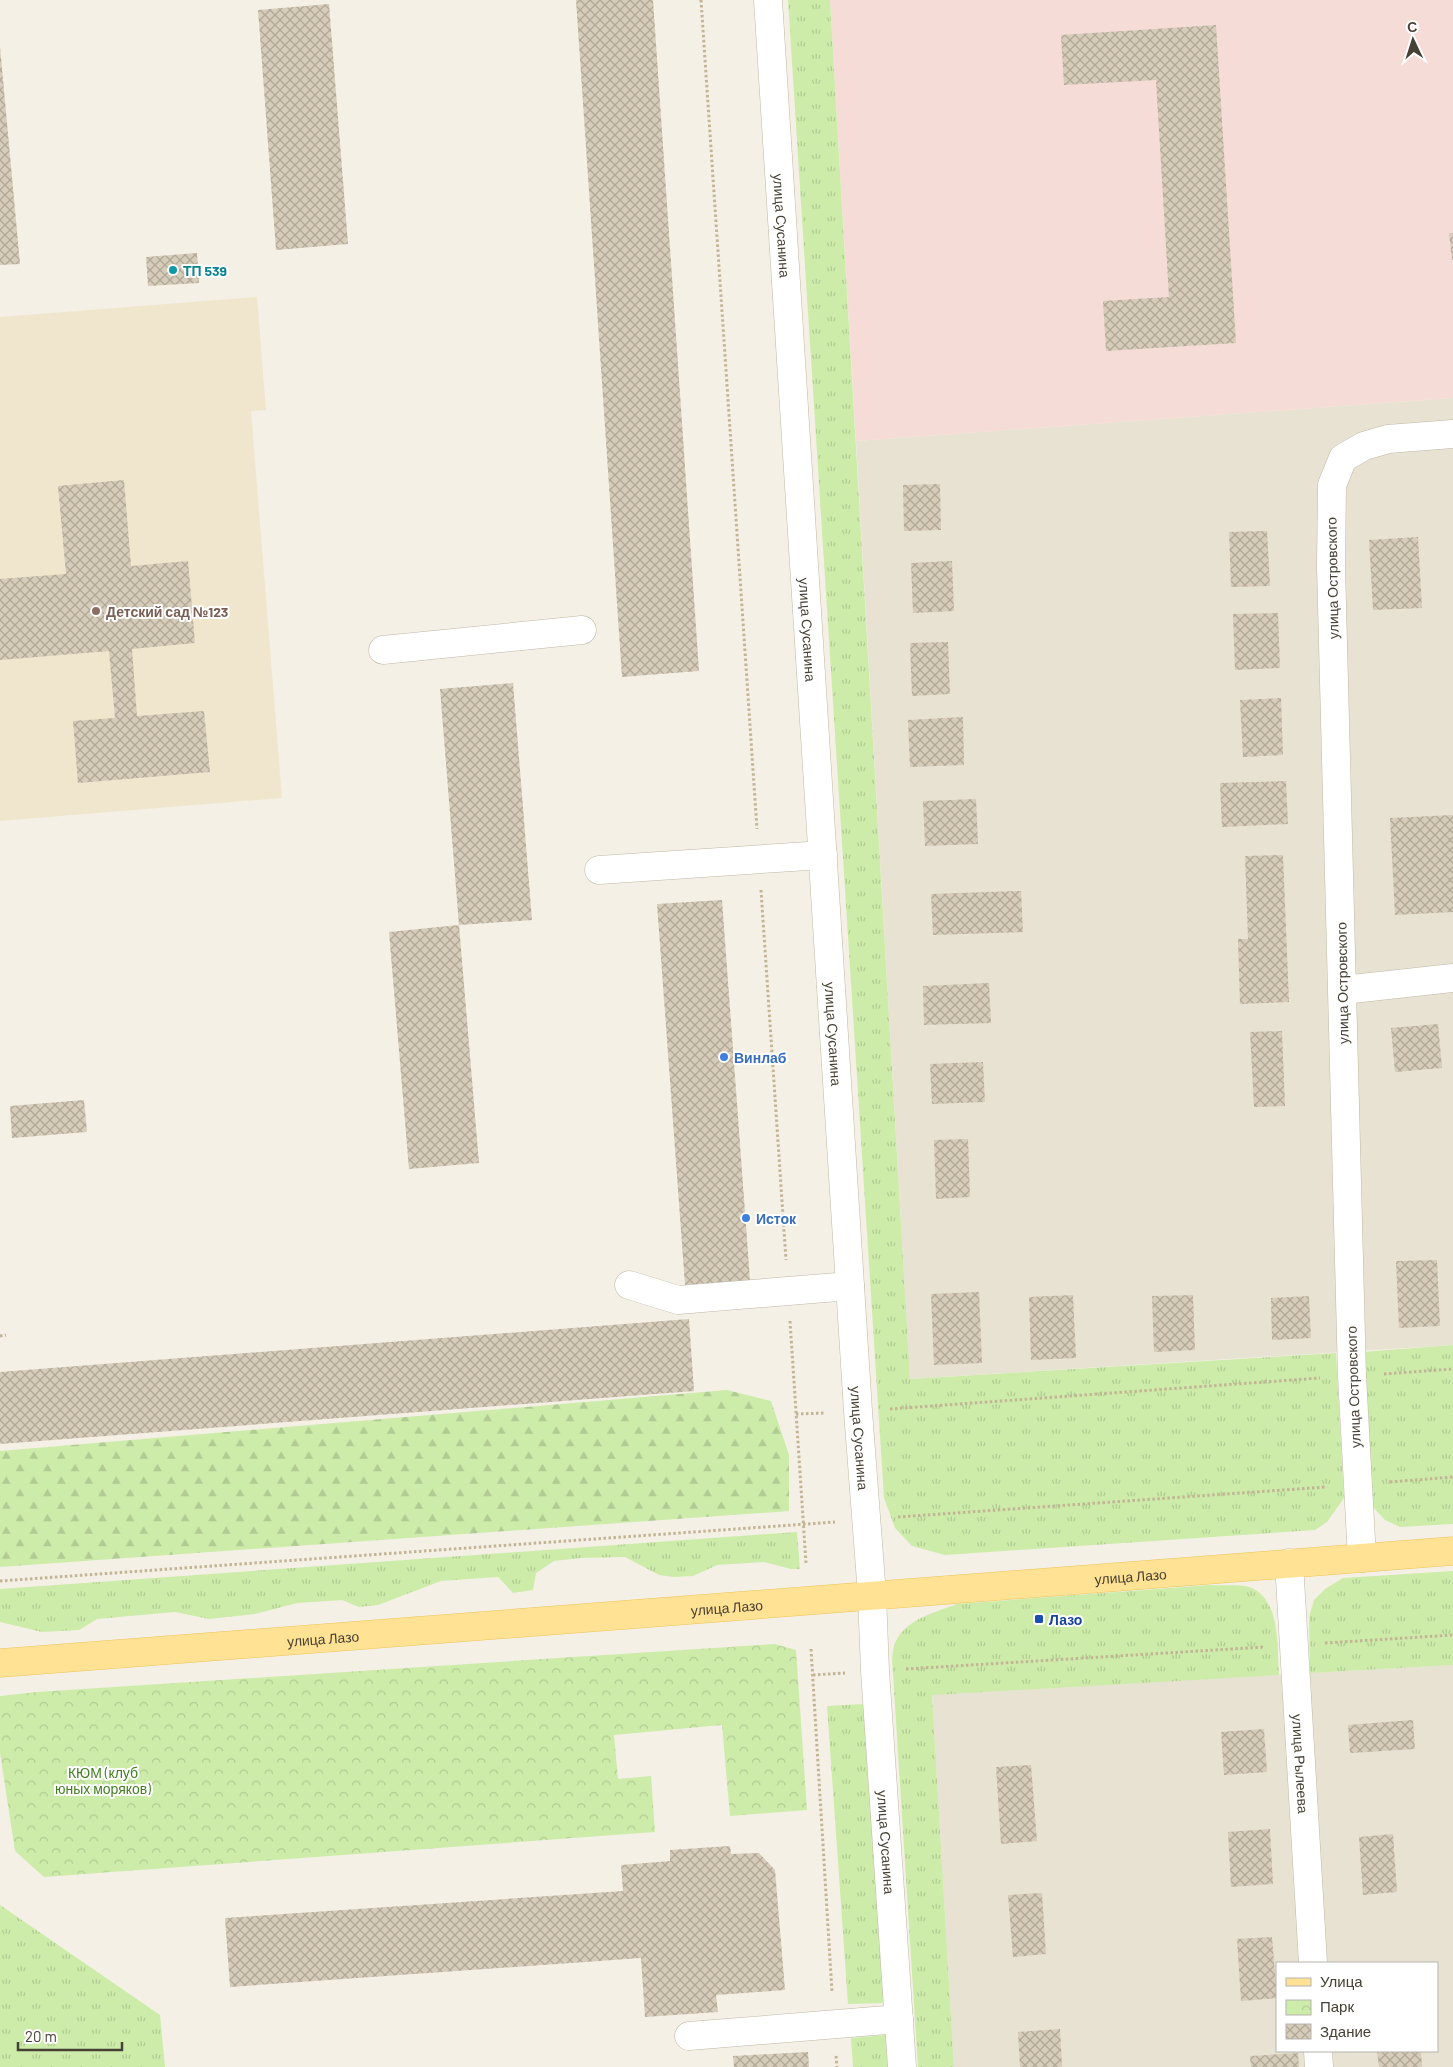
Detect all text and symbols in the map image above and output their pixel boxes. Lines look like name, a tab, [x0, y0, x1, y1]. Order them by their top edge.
north arrow	[1388, 15, 1438, 65]
text: С	[1406, 18, 1418, 35]
street label: улица Сусанина	[771, 173, 794, 278]
place label: ТП 539	[183, 262, 227, 279]
marker: ТП 539	[167, 264, 179, 276]
street label: улица Островского	[1322, 517, 1342, 639]
street label: улица Сусанина	[796, 577, 820, 682]
place label: Детский сад №123	[106, 603, 228, 620]
marker: Детский сад №123	[90, 605, 102, 617]
street label: улица Островского	[1332, 922, 1352, 1044]
street label: улица Сусанина	[822, 981, 846, 1087]
place label: Винлаб	[734, 1049, 787, 1066]
marker: Винлаб	[718, 1051, 730, 1063]
place label: Исток	[756, 1210, 797, 1227]
marker: Исток	[740, 1212, 752, 1224]
street label: улица Островского	[1342, 1325, 1364, 1448]
street label: улица Сусанина	[848, 1386, 873, 1491]
street label: улица Лазо	[1094, 1565, 1168, 1587]
street label: улица Лазо	[690, 1596, 764, 1618]
place label: Лазо	[1049, 1611, 1082, 1628]
marker: Лазо	[1033, 1613, 1045, 1625]
street label: улица Лазо	[286, 1627, 360, 1649]
street label: улица Рылеева	[1290, 1713, 1313, 1814]
park label: КЮМ (клуб юных моряков)	[55, 1764, 151, 1797]
street label: улица Сусанина	[875, 1790, 899, 1895]
legend	[1276, 1962, 1438, 2052]
text: Улица	[1320, 1972, 1363, 1990]
text: Парк	[1320, 1997, 1354, 2015]
scale bar	[18, 2020, 121, 2052]
text: Здание	[1320, 2022, 1371, 2040]
text: 20 m	[25, 2027, 57, 2045]

